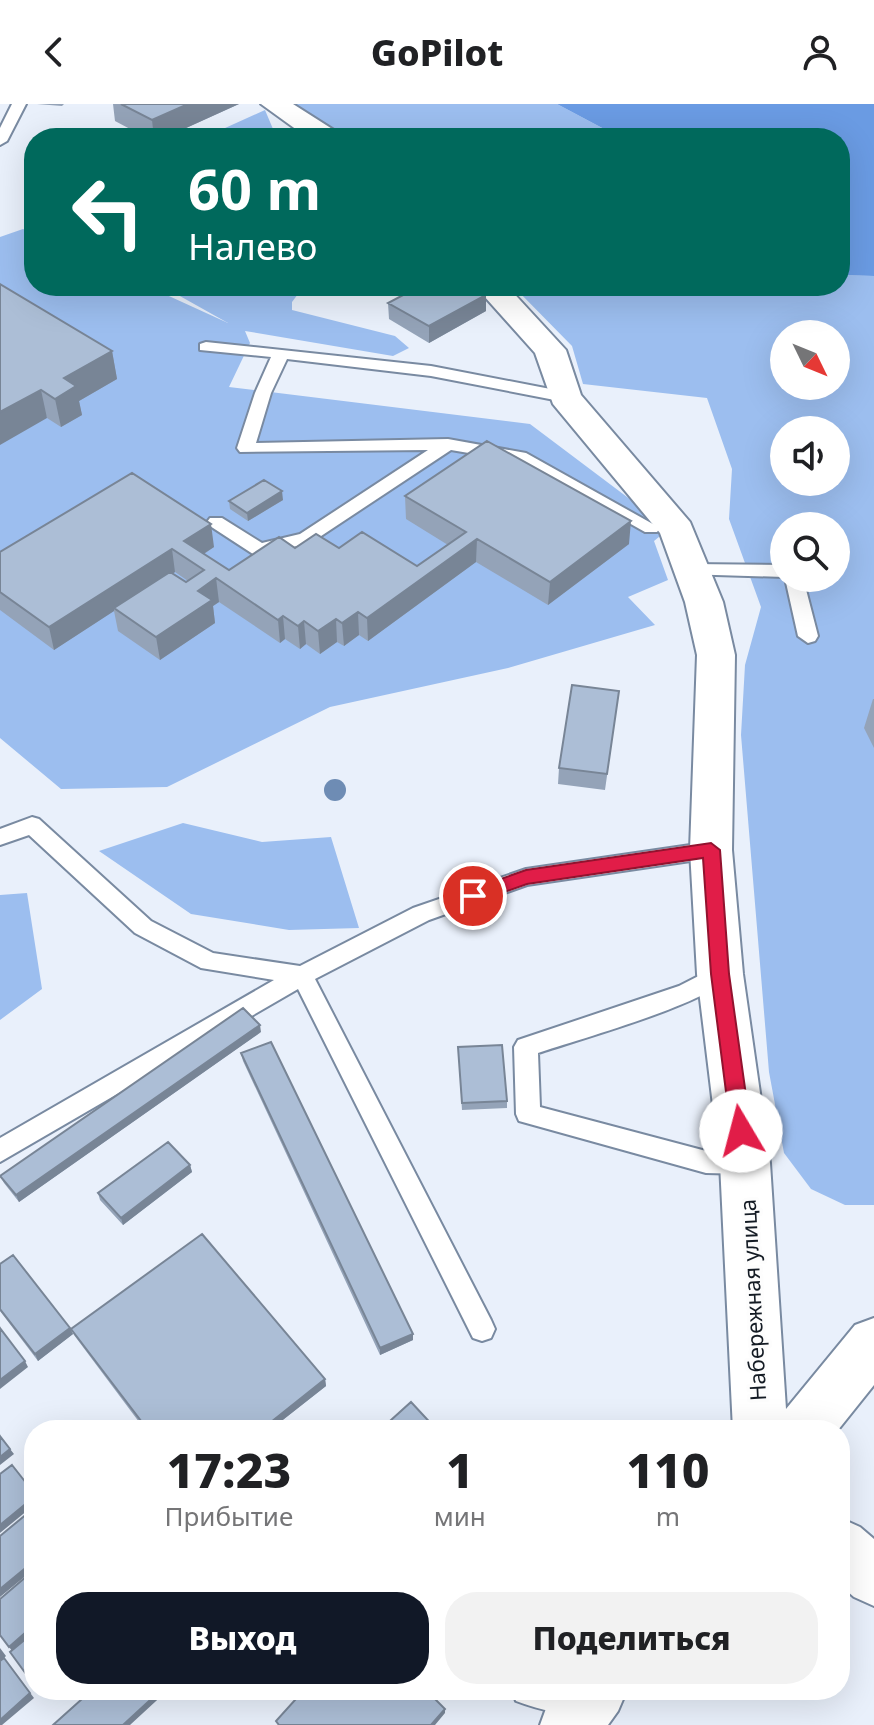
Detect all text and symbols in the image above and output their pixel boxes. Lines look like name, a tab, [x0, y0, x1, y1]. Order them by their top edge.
text: GoPilot	[371, 28, 503, 77]
icon: back	[32, 30, 76, 74]
icon: person	[798, 30, 842, 74]
text: 60 m	[188, 150, 321, 226]
icon: left	[56, 160, 160, 264]
text: Налево	[188, 222, 317, 271]
north arrow	[770, 320, 850, 400]
map controls	[770, 320, 850, 592]
button: sound	[770, 416, 850, 496]
button: search	[770, 512, 850, 592]
pin	[439, 862, 507, 930]
icon: arrive	[451, 874, 495, 918]
position arrow	[699, 1089, 783, 1173]
street label: Набережная улица	[732, 1198, 772, 1402]
text: 17:23	[167, 1437, 291, 1502]
text: 1	[446, 1437, 474, 1502]
text: 110	[626, 1437, 710, 1502]
text: Прибытие	[164, 1498, 293, 1534]
text: мин	[434, 1498, 486, 1534]
text: m	[656, 1498, 680, 1534]
button: Выход	[56, 1592, 429, 1684]
button: Поделиться	[445, 1592, 818, 1684]

